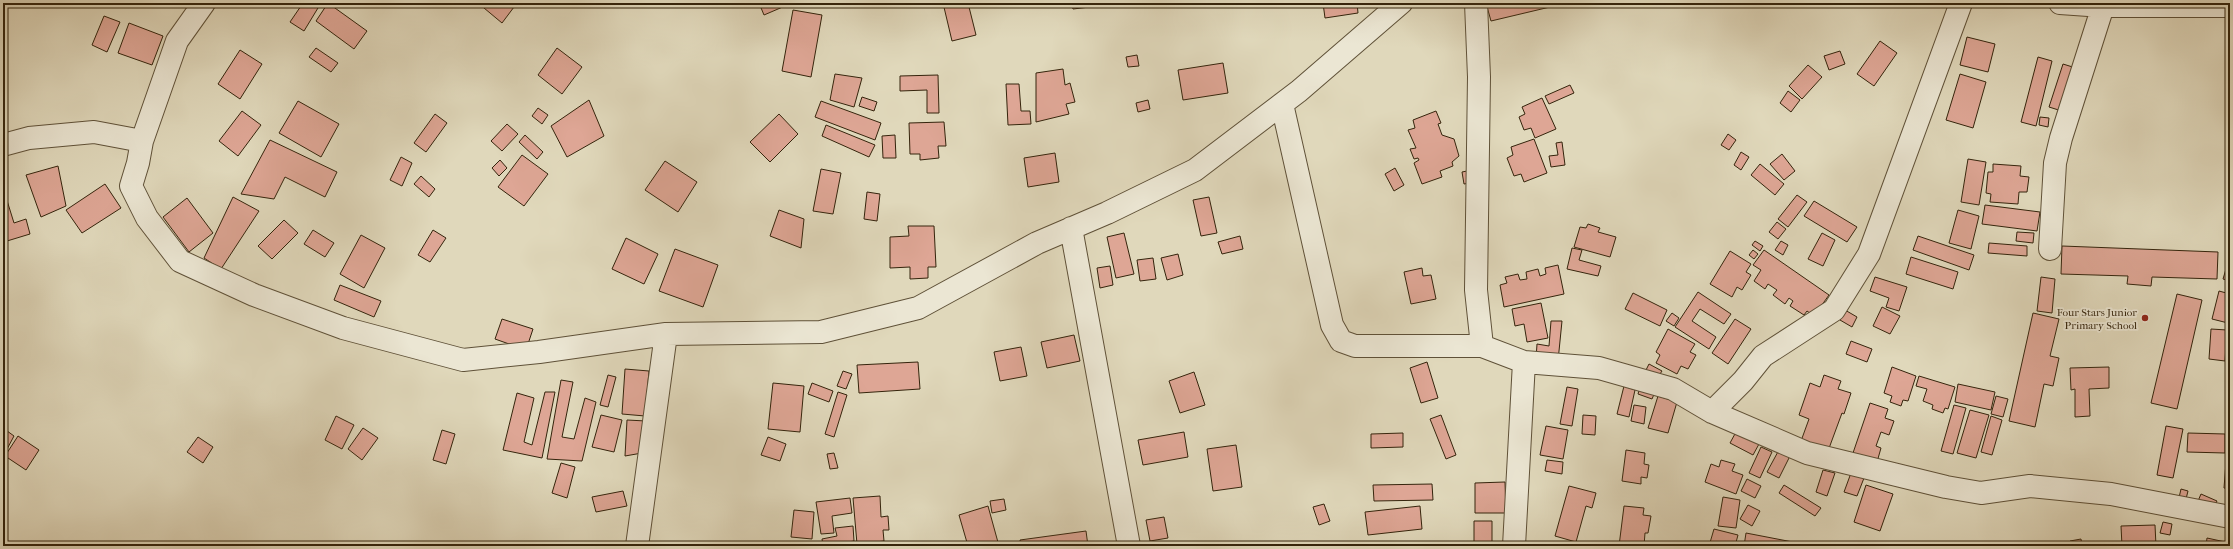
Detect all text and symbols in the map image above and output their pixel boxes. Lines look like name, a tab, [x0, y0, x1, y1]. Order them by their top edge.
place label: Four Stars Junior Primary School	[2057, 306, 2137, 332]
marker: Four Stars Junior Primary School	[2140, 313, 2150, 323]

